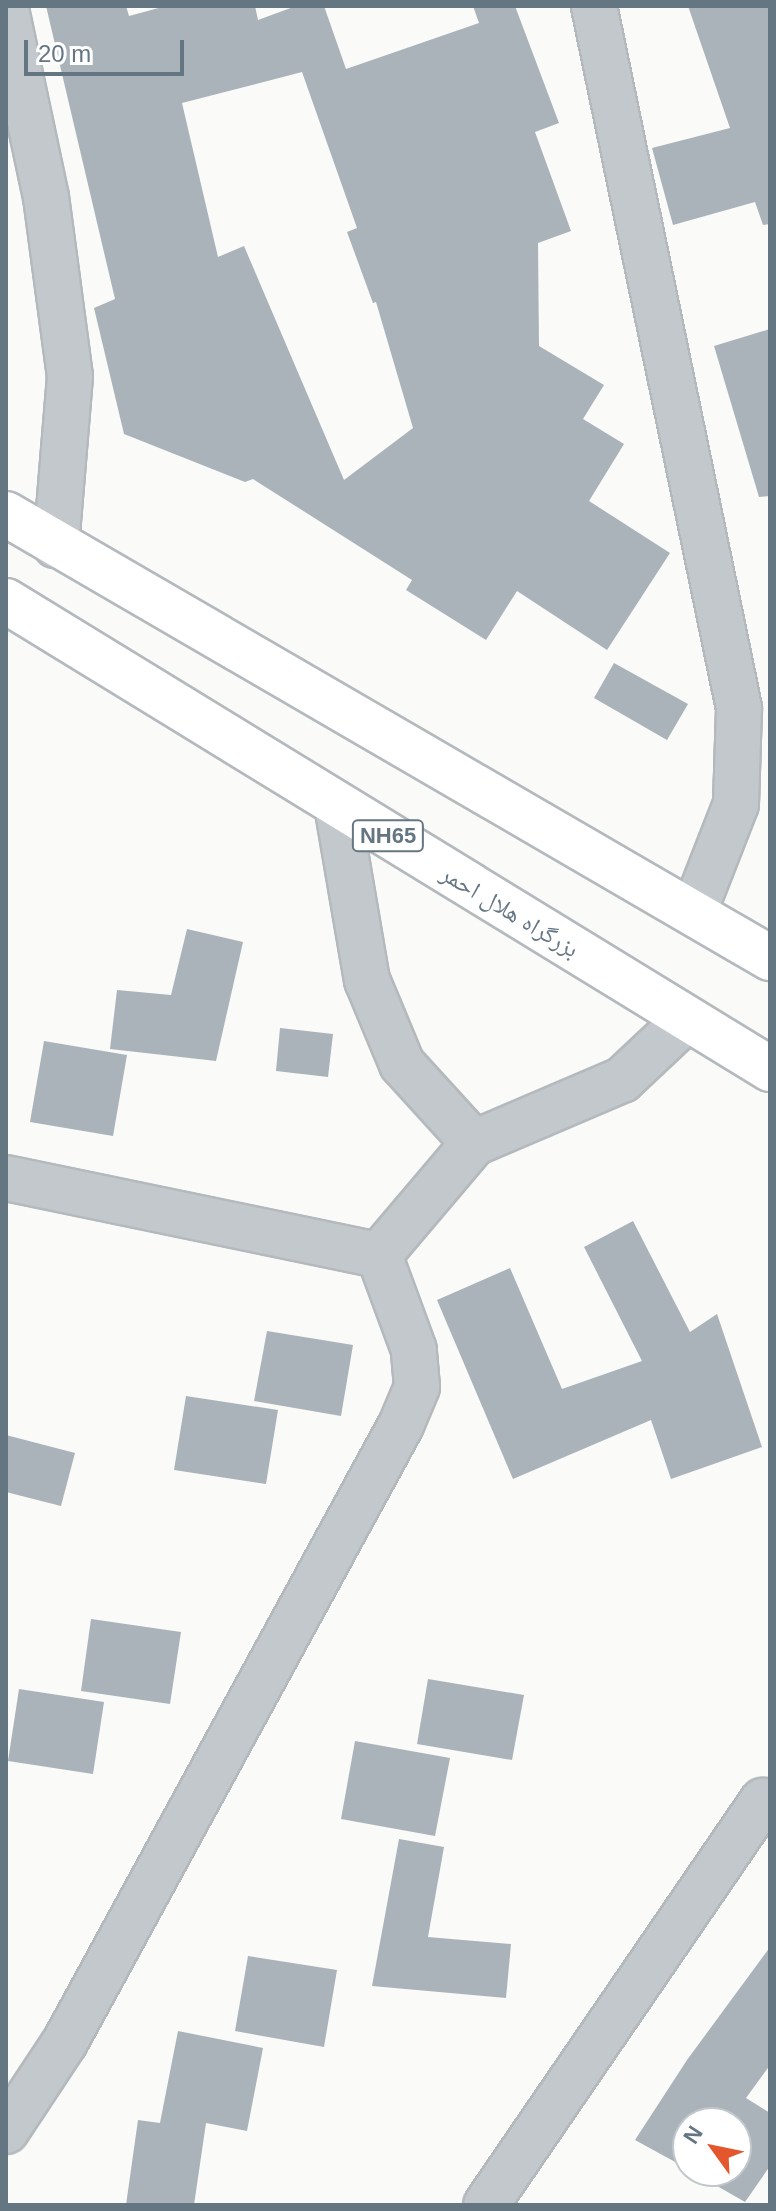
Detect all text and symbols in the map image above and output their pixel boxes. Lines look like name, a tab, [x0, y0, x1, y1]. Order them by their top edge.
scale bar	[28, 24, 188, 74]
text: 20 m	[38, 40, 91, 67]
road number: NH65	[350, 818, 426, 854]
street label: بزرگراه هلال احمر	[436, 859, 584, 963]
north arrow	[672, 2107, 752, 2187]
text: N	[678, 2121, 708, 2148]

